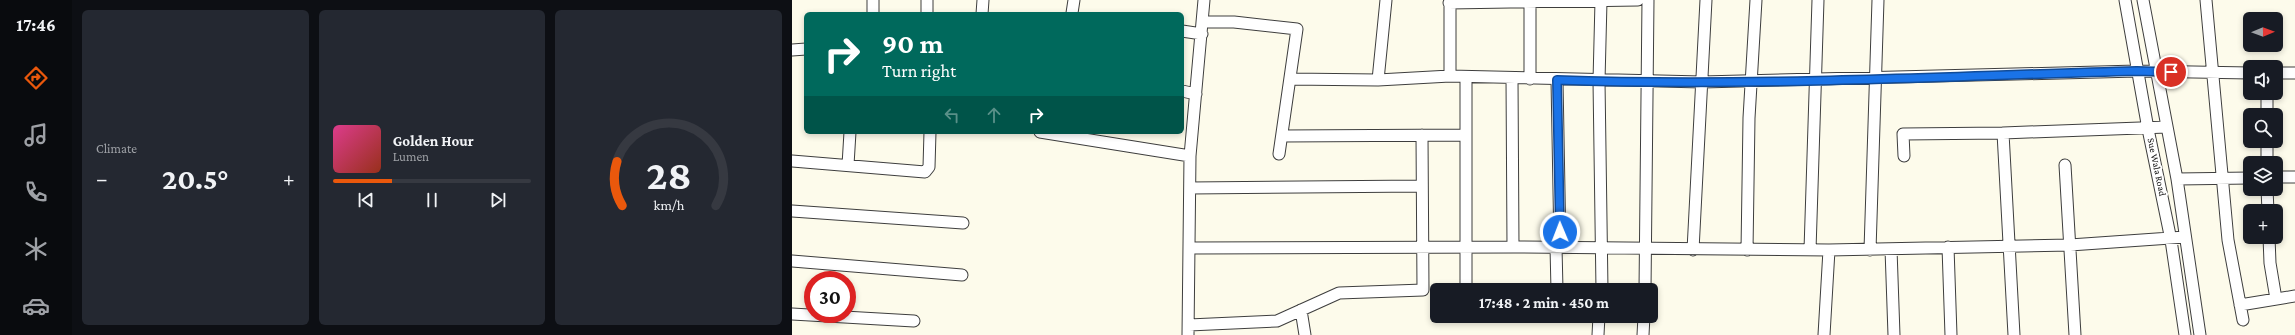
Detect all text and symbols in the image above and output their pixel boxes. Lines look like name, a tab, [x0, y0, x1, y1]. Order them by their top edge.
north arrow	[2243, 12, 2283, 52]
map controls	[2243, 12, 2283, 244]
text: 17:46	[16, 15, 56, 35]
icon: right	[816, 28, 868, 80]
text: 90 m	[882, 28, 943, 59]
pin	[2154, 55, 2188, 89]
button: sound	[2243, 60, 2283, 100]
text: Turn right	[882, 61, 956, 81]
icon: arrive	[2160, 61, 2182, 83]
icon: directions	[22, 64, 50, 92]
icon: left	[941, 104, 963, 126]
icon: ahead	[983, 104, 1005, 126]
icon: right	[1025, 104, 1047, 126]
button: search	[2243, 108, 2283, 148]
icon: music	[22, 121, 50, 149]
text: Golden Hour	[393, 133, 474, 149]
street label: Sue Wala Road	[2145, 137, 2169, 198]
text: Climate	[96, 141, 137, 156]
text: Lumen	[393, 149, 429, 164]
text: 28	[646, 151, 691, 197]
button: layers	[2243, 156, 2283, 196]
text: 20.5°	[162, 162, 229, 195]
text: −	[96, 166, 108, 191]
text: +	[283, 166, 295, 191]
icon: phone	[22, 178, 50, 206]
icon: previous	[355, 189, 377, 211]
icon: pause	[421, 189, 443, 211]
icon: next	[487, 189, 509, 211]
text: km/h	[653, 196, 684, 212]
button: +	[2243, 204, 2283, 244]
position arrow	[1539, 211, 1581, 253]
icon: climate	[22, 235, 50, 263]
speed limit sign: 30	[804, 271, 856, 323]
icon: car	[22, 292, 50, 320]
text: 17:48 · 2 min · 450 m	[1479, 295, 1609, 311]

